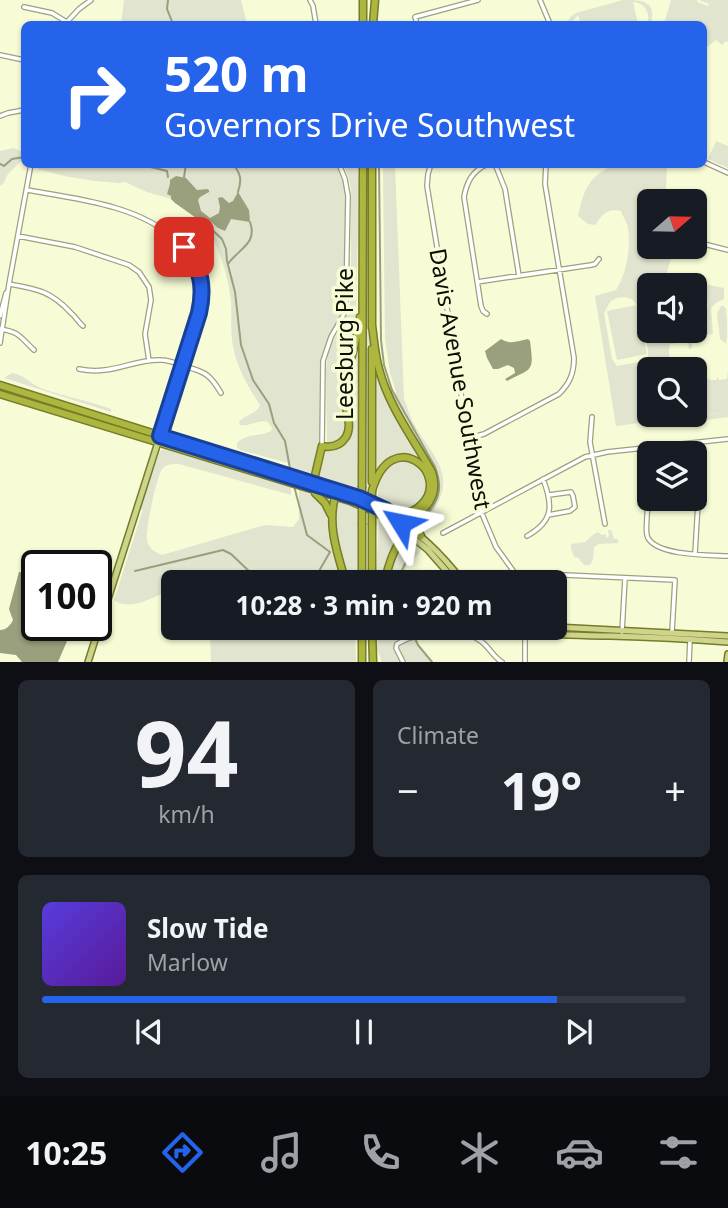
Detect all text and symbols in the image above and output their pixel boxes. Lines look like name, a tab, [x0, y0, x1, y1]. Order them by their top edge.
text: 520 m	[164, 40, 309, 106]
icon: right	[49, 49, 140, 140]
text: Governors Drive Southwest	[164, 103, 575, 146]
north arrow	[637, 189, 707, 259]
map controls	[637, 189, 707, 511]
pin	[154, 217, 214, 277]
icon: arrive	[165, 228, 203, 266]
street label: Davis Avenue Southwest	[422, 246, 500, 512]
street label: Leesburg Pike	[328, 268, 360, 420]
button: sound	[637, 273, 707, 343]
button: search	[637, 357, 707, 427]
button: layers	[637, 441, 707, 511]
position arrow	[364, 486, 438, 560]
speed limit sign: 100	[21, 550, 112, 641]
text: 10:28 · 3 min · 920 m	[236, 587, 492, 623]
text: 94	[134, 690, 239, 814]
text: Climate	[397, 719, 479, 751]
text: 19°	[501, 754, 582, 825]
text: −	[397, 764, 419, 816]
text: +	[664, 764, 686, 816]
text: km/h	[158, 798, 215, 830]
text: Slow Tide	[147, 910, 269, 946]
text: Marlow	[147, 946, 228, 978]
icon: previous	[130, 1013, 168, 1051]
icon: pause	[345, 1013, 383, 1051]
icon: next	[560, 1013, 598, 1051]
icon: directions	[158, 1128, 207, 1177]
icon: music	[257, 1128, 306, 1177]
icon: phone	[356, 1128, 405, 1177]
icon: climate	[455, 1128, 504, 1177]
icon: car	[555, 1128, 604, 1177]
icon: filters	[654, 1128, 703, 1177]
text: 10:25	[25, 1131, 107, 1174]

